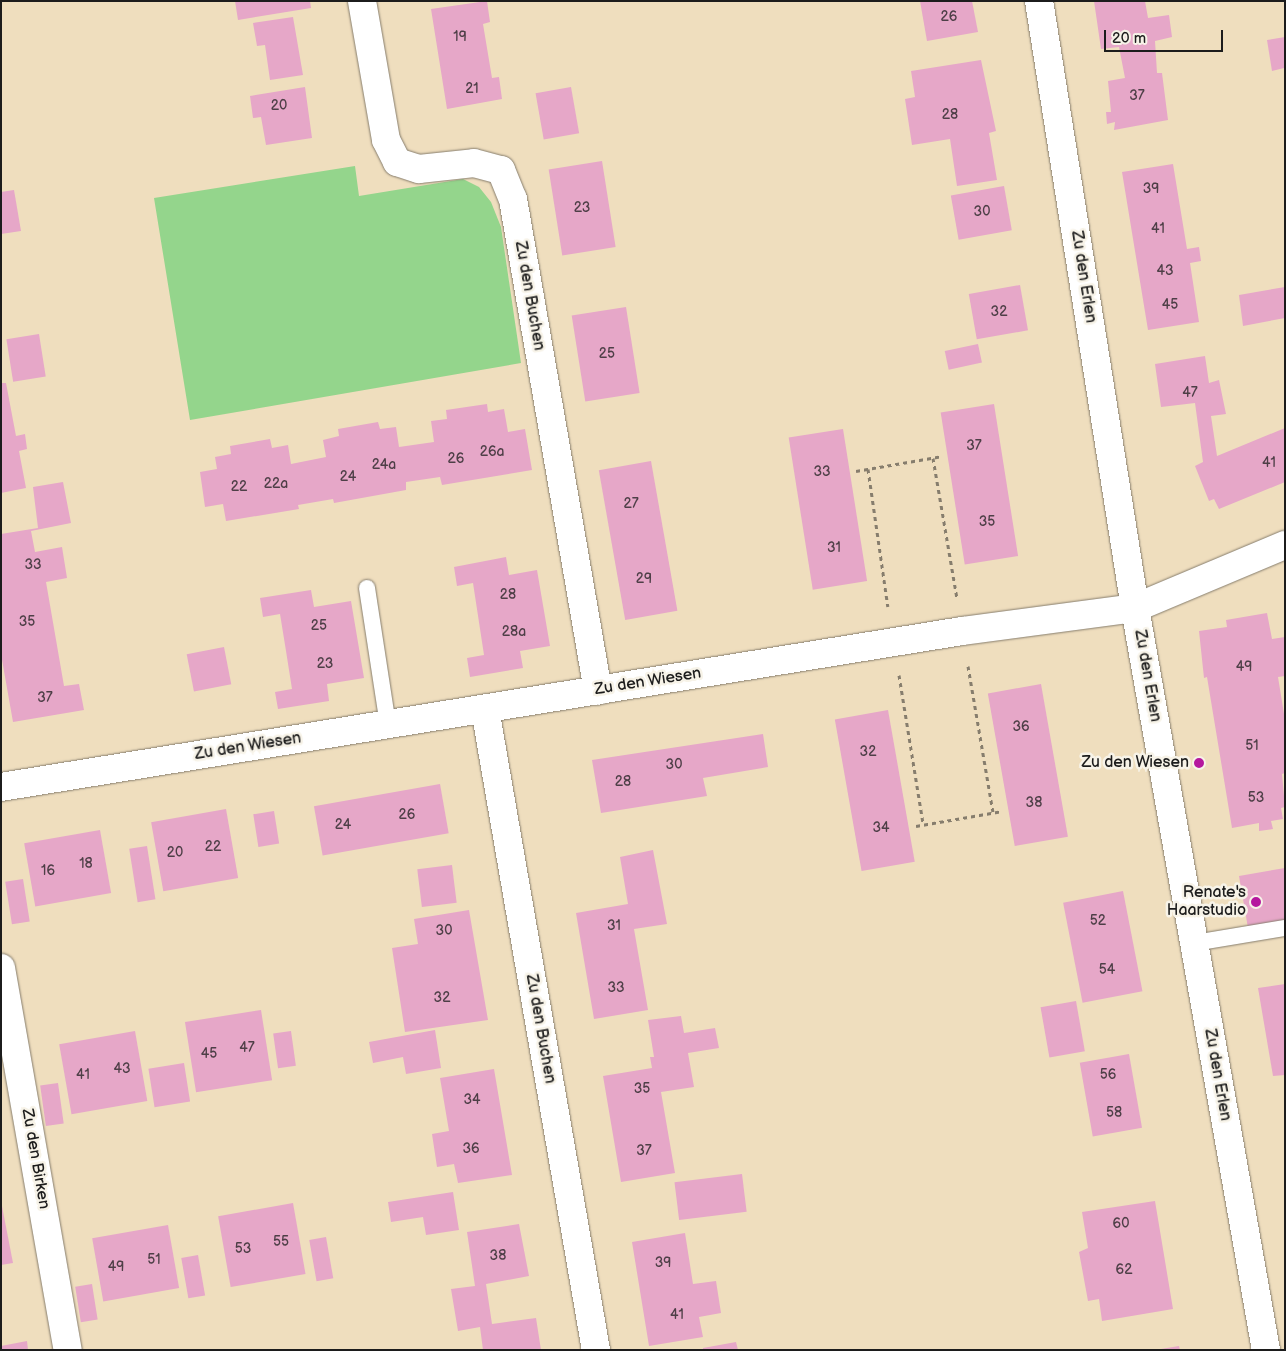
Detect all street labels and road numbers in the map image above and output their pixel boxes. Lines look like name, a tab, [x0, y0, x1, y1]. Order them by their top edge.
street label: Zu den Erlen	[1066, 230, 1100, 324]
street label: Zu den Buchen	[510, 240, 548, 352]
street label: Zu den Erlen	[1129, 629, 1165, 723]
street label: Zu den Wiesen	[593, 664, 703, 700]
street label: Zu den Wiesen	[193, 729, 303, 765]
street label: Zu den Buchen	[521, 973, 559, 1085]
street label: Zu den Erlen	[1199, 1028, 1235, 1122]
street label: Zu den Birken	[17, 1107, 53, 1211]

